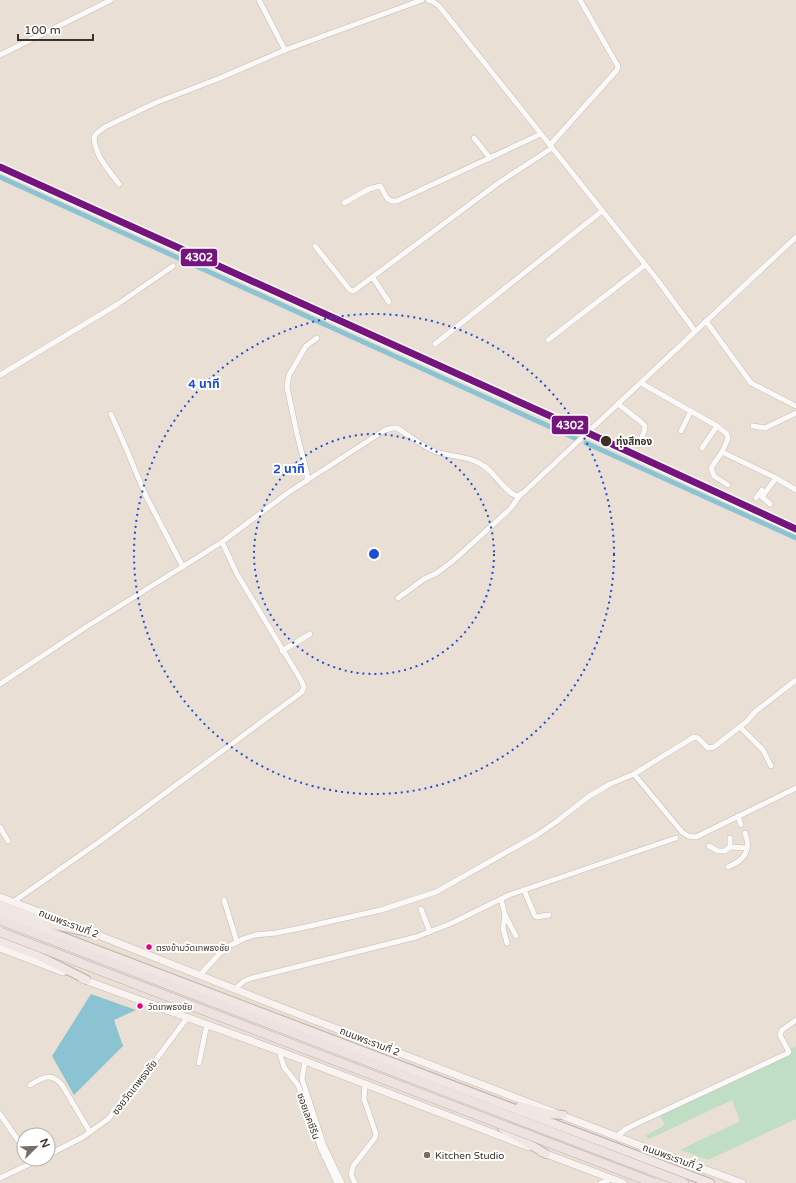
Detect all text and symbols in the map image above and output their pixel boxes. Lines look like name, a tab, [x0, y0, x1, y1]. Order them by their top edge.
scale bar	[18, 16, 93, 42]
text: 100 m	[24, 23, 61, 37]
line badge: 4302	[180, 248, 218, 267]
text: 4302	[185, 251, 213, 264]
text: 4 นาที	[188, 377, 220, 391]
line badge: 4302	[551, 415, 589, 435]
text: 4302	[556, 419, 584, 432]
marker: ทุ่งสีทอง	[599, 434, 613, 448]
place label: ทุ่งสีทอง	[616, 435, 653, 448]
text: 2 นาที	[273, 462, 305, 476]
centre of rings	[367, 547, 381, 561]
street label: ถนนพระรามที่ 2	[37, 905, 101, 941]
marker: ตรงข้ามวัดเทพธงชัย	[144, 942, 154, 952]
place label: ตรงข้ามวัดเทพธงชัย	[156, 943, 229, 954]
marker: วัดเทพธงชัย	[135, 1001, 145, 1011]
place label: วัดเทพธงชัย	[148, 1002, 192, 1013]
street label: ถนนพระรามที่ 2	[338, 1023, 402, 1059]
street label: ซอยวัดเทพธงชัย	[110, 1058, 160, 1118]
street label: ซอยเลคซีรีน	[294, 1091, 322, 1141]
north arrow	[16, 1127, 56, 1167]
text: N	[37, 1137, 52, 1150]
street label: ถนนพระรามที่ 2	[641, 1140, 705, 1174]
marker: Kitchen Studio	[422, 1150, 432, 1160]
place label: Kitchen Studio	[435, 1150, 504, 1162]

